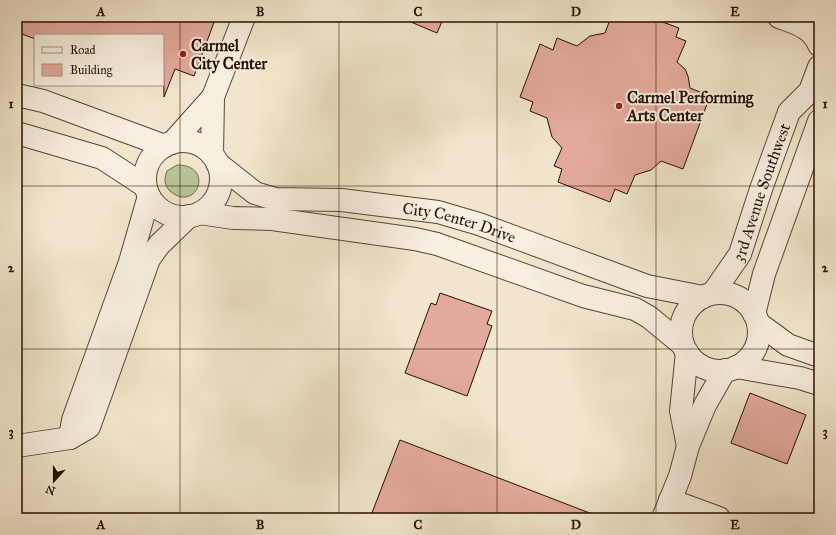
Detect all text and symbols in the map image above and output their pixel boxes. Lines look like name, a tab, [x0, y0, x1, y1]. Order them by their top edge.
text: A	[96, 4, 106, 20]
text: B	[256, 4, 265, 20]
text: C	[414, 4, 423, 20]
text: D	[571, 4, 581, 20]
text: E	[730, 4, 740, 20]
legend	[34, 34, 164, 86]
place label: Carmel City Center	[191, 36, 268, 74]
text: Road	[70, 43, 96, 57]
marker: Carmel City Center	[178, 49, 188, 59]
text: Building	[70, 63, 113, 78]
place label: Carmel Performing Arts Center	[626, 88, 754, 125]
text: 1	[8, 96, 14, 112]
text: 1	[822, 96, 828, 112]
marker: Carmel Performing Arts Center	[614, 101, 624, 111]
street label: 3rd Avenue Southwest	[728, 120, 794, 265]
street label: City Center Drive	[402, 198, 519, 246]
text: 2	[8, 260, 15, 276]
text: 2	[822, 260, 829, 276]
text: 3	[8, 424, 14, 440]
text: 3	[822, 424, 828, 440]
north arrow	[34, 461, 74, 501]
text: N	[43, 482, 57, 498]
text: A	[96, 517, 106, 533]
text: B	[256, 517, 265, 533]
text: C	[414, 517, 423, 533]
text: D	[571, 517, 581, 533]
text: E	[730, 517, 740, 533]

